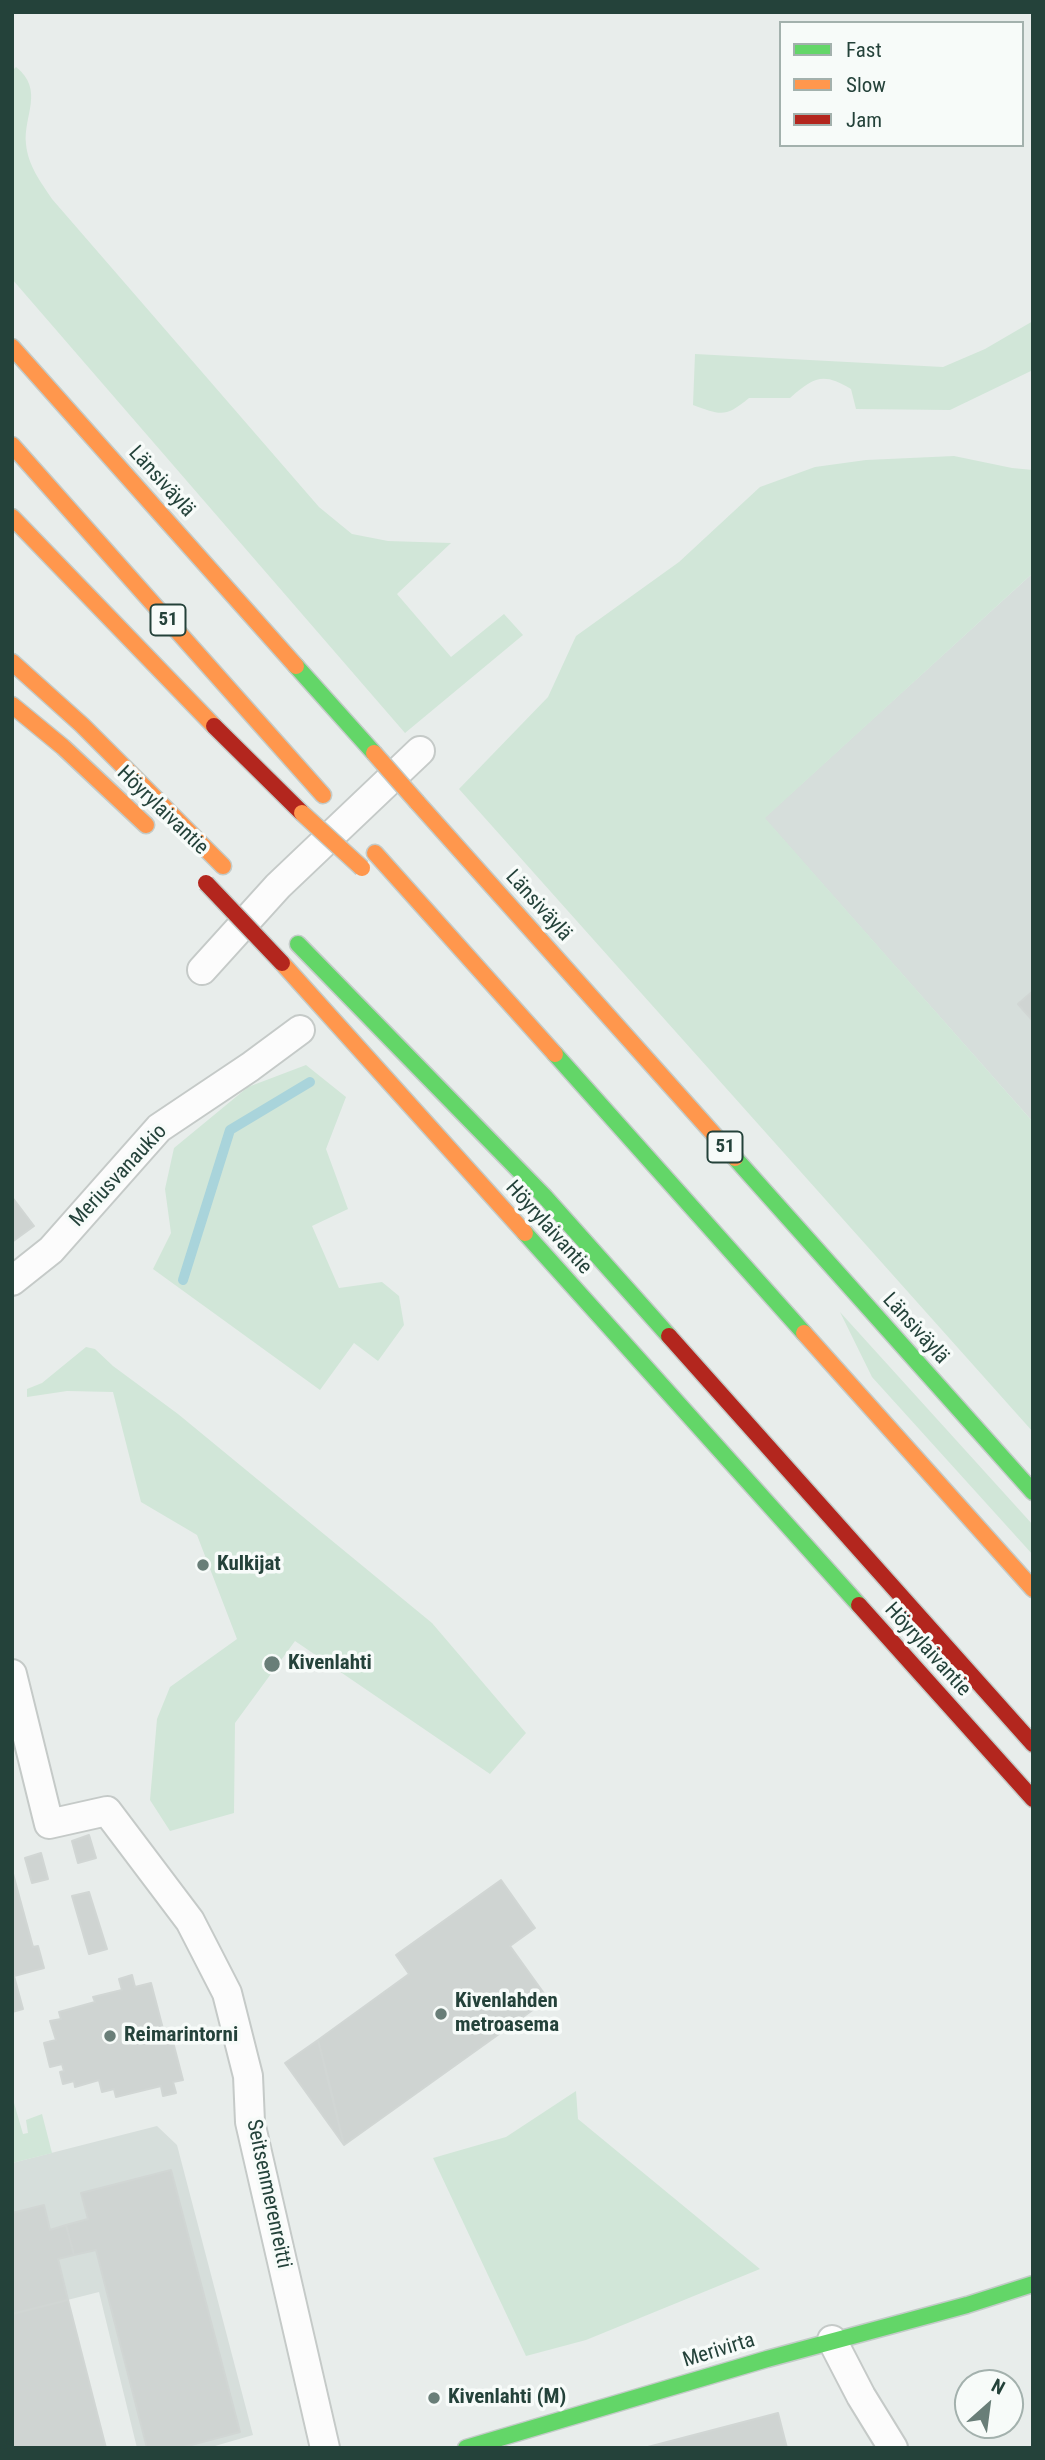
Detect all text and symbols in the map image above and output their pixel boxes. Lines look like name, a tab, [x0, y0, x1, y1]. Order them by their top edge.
legend	[779, 21, 1024, 147]
text: Fast	[846, 38, 882, 62]
text: Slow	[846, 73, 886, 97]
text: Jam	[846, 108, 882, 132]
street label: Länsiväylä	[123, 441, 199, 523]
road number: 51	[150, 604, 186, 636]
street label: Höyrylaivantie	[111, 761, 213, 861]
street label: Länsiväylä	[500, 865, 576, 947]
street label: Meriusvanaukio	[65, 1120, 173, 1232]
road number: 51	[708, 1132, 742, 1162]
street label: Höyrylaivantie	[499, 1176, 597, 1280]
street label: Länsiväylä	[877, 1288, 953, 1370]
place label: Kulkijat	[217, 1552, 281, 1578]
marker: Kulkijat	[195, 1557, 211, 1573]
street label: Höyrylaivantie	[878, 1598, 976, 1702]
place label: Kivenlahti	[288, 1651, 372, 1677]
marker: Kivenlahti	[262, 1654, 282, 1674]
place label: Kivenlahden metroasema	[455, 1989, 559, 2039]
marker: Kivenlahden metroasema	[433, 2006, 449, 2022]
place label: Reimarintorni	[124, 2023, 238, 2049]
marker: Reimarintorni	[102, 2028, 118, 2044]
street label: Seitsenmerenreitti	[240, 2117, 296, 2271]
street label: Merivirta	[680, 2328, 758, 2374]
north arrow	[954, 2369, 1024, 2439]
text: N	[988, 2374, 1009, 2400]
place label: Kivenlahti (M)	[448, 2385, 566, 2411]
marker: Kivenlahti (M)	[426, 2390, 442, 2406]

